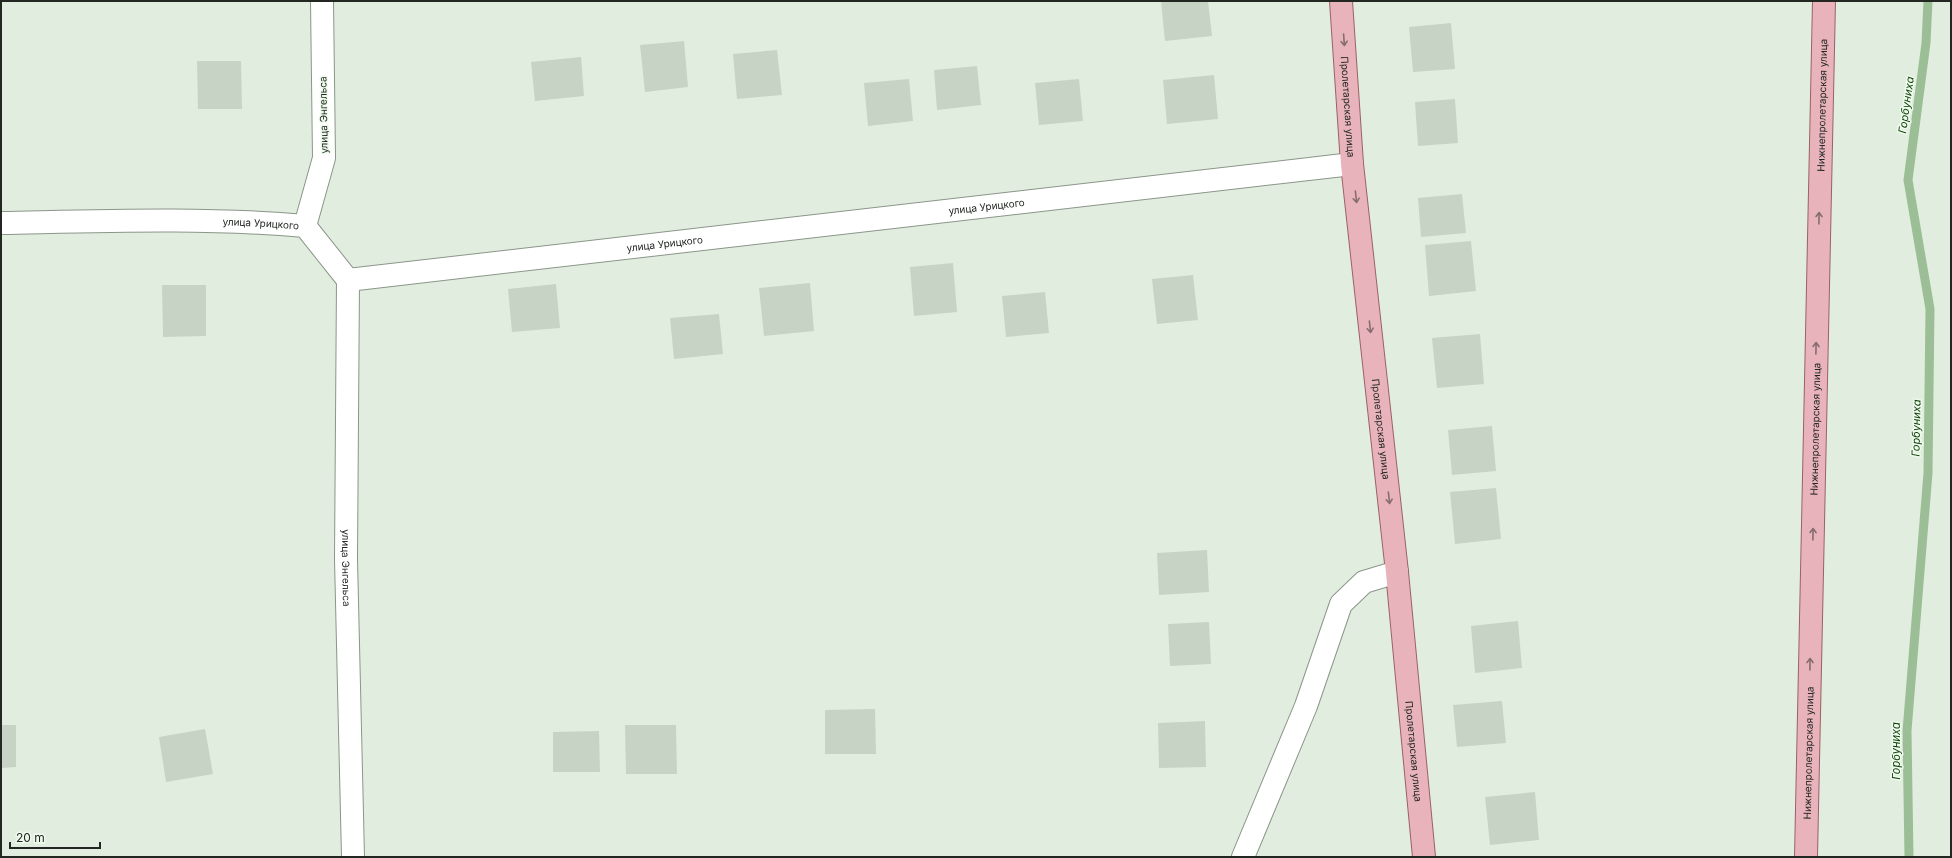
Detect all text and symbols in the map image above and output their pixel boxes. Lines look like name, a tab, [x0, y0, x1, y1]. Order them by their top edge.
one-way arrow	[1340, 33, 1347, 46]
street label: Нижнепролетарская улица	[1814, 39, 1829, 172]
street label: Пролетарская улица	[1339, 56, 1358, 158]
water label: Горбуниха	[1895, 75, 1917, 134]
street label: улица Энгельса	[316, 76, 330, 154]
one-way arrow	[1352, 190, 1360, 203]
street label: улица Урицкого	[948, 196, 1025, 217]
one-way arrow	[1815, 212, 1823, 225]
street label: улица Урицкого	[222, 215, 300, 231]
street label: улица Урицкого	[626, 233, 703, 254]
one-way arrow	[1366, 320, 1374, 333]
one-way arrow	[1813, 342, 1820, 355]
street label: Нижнепролетарская улица	[1808, 363, 1822, 496]
street label: Пролетарская улица	[1370, 378, 1393, 480]
water label: Горбуниха	[1909, 399, 1924, 457]
one-way arrow	[1385, 491, 1393, 504]
one-way arrow	[1809, 528, 1816, 541]
street label: улица Энгельса	[340, 529, 353, 607]
one-way arrow	[1806, 658, 1814, 671]
street label: Нижнепролетарская улица	[1801, 686, 1816, 820]
street label: Пролетарская улица	[1403, 700, 1425, 802]
water label: Горбуниха	[1889, 722, 1903, 780]
scale bar	[10, 824, 100, 850]
text: 20 m	[16, 830, 45, 845]

